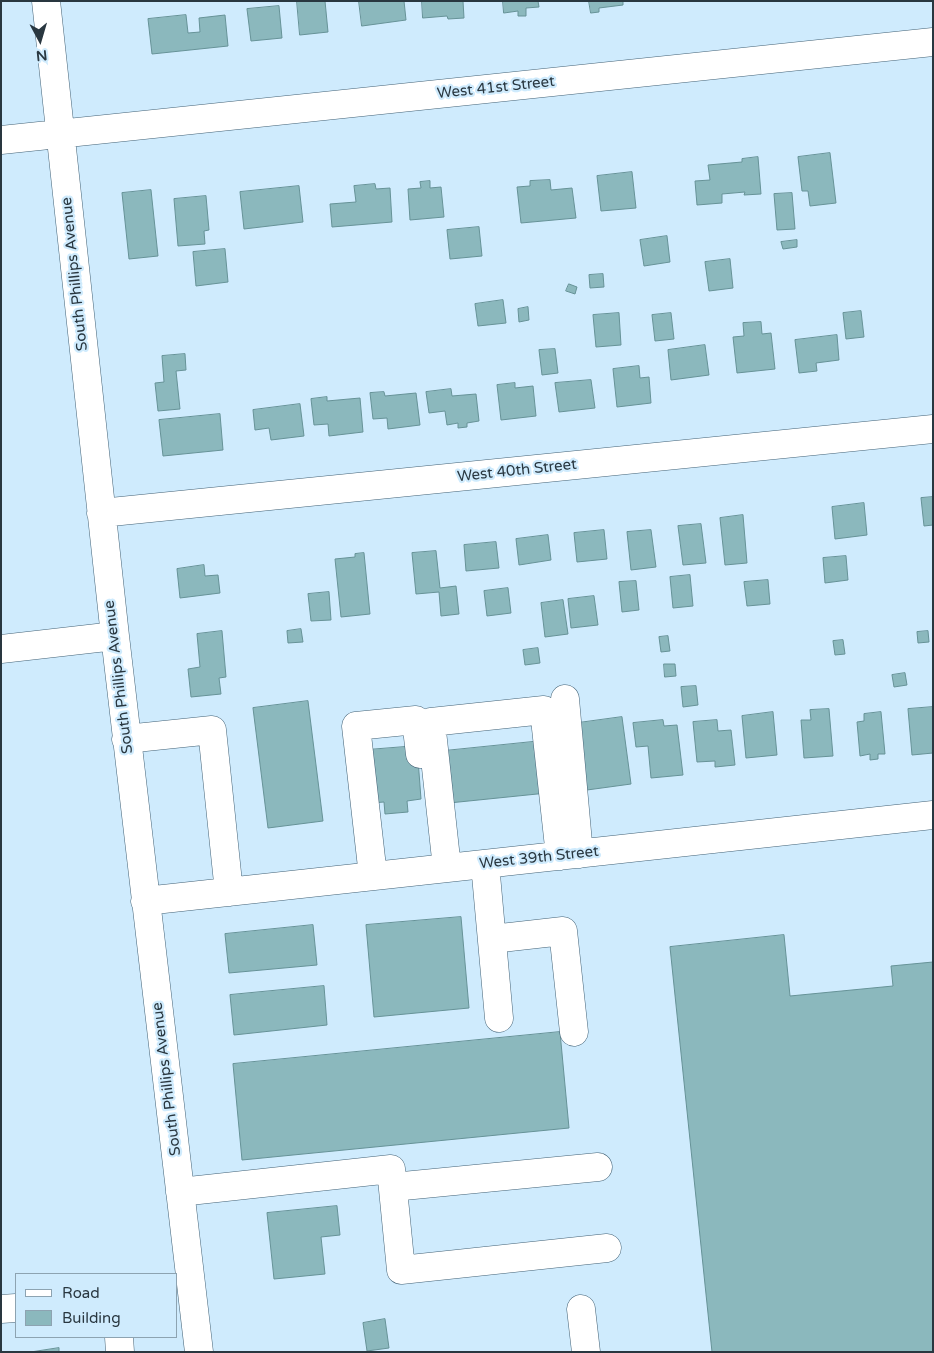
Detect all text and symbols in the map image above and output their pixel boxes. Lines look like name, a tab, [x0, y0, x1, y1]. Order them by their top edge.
north arrow	[15, 15, 65, 65]
text: N	[35, 46, 48, 64]
street label: West 41st Street	[436, 73, 556, 103]
street label: South Phillips Avenue	[58, 196, 92, 352]
street label: West 40th Street	[456, 456, 578, 486]
street label: South Phillips Avenue	[101, 599, 137, 755]
street label: West 39th Street	[478, 843, 600, 873]
street label: South Phillips Avenue	[149, 1001, 185, 1157]
legend	[15, 1273, 178, 1338]
text: Road	[62, 1284, 100, 1302]
text: Building	[62, 1309, 121, 1327]

